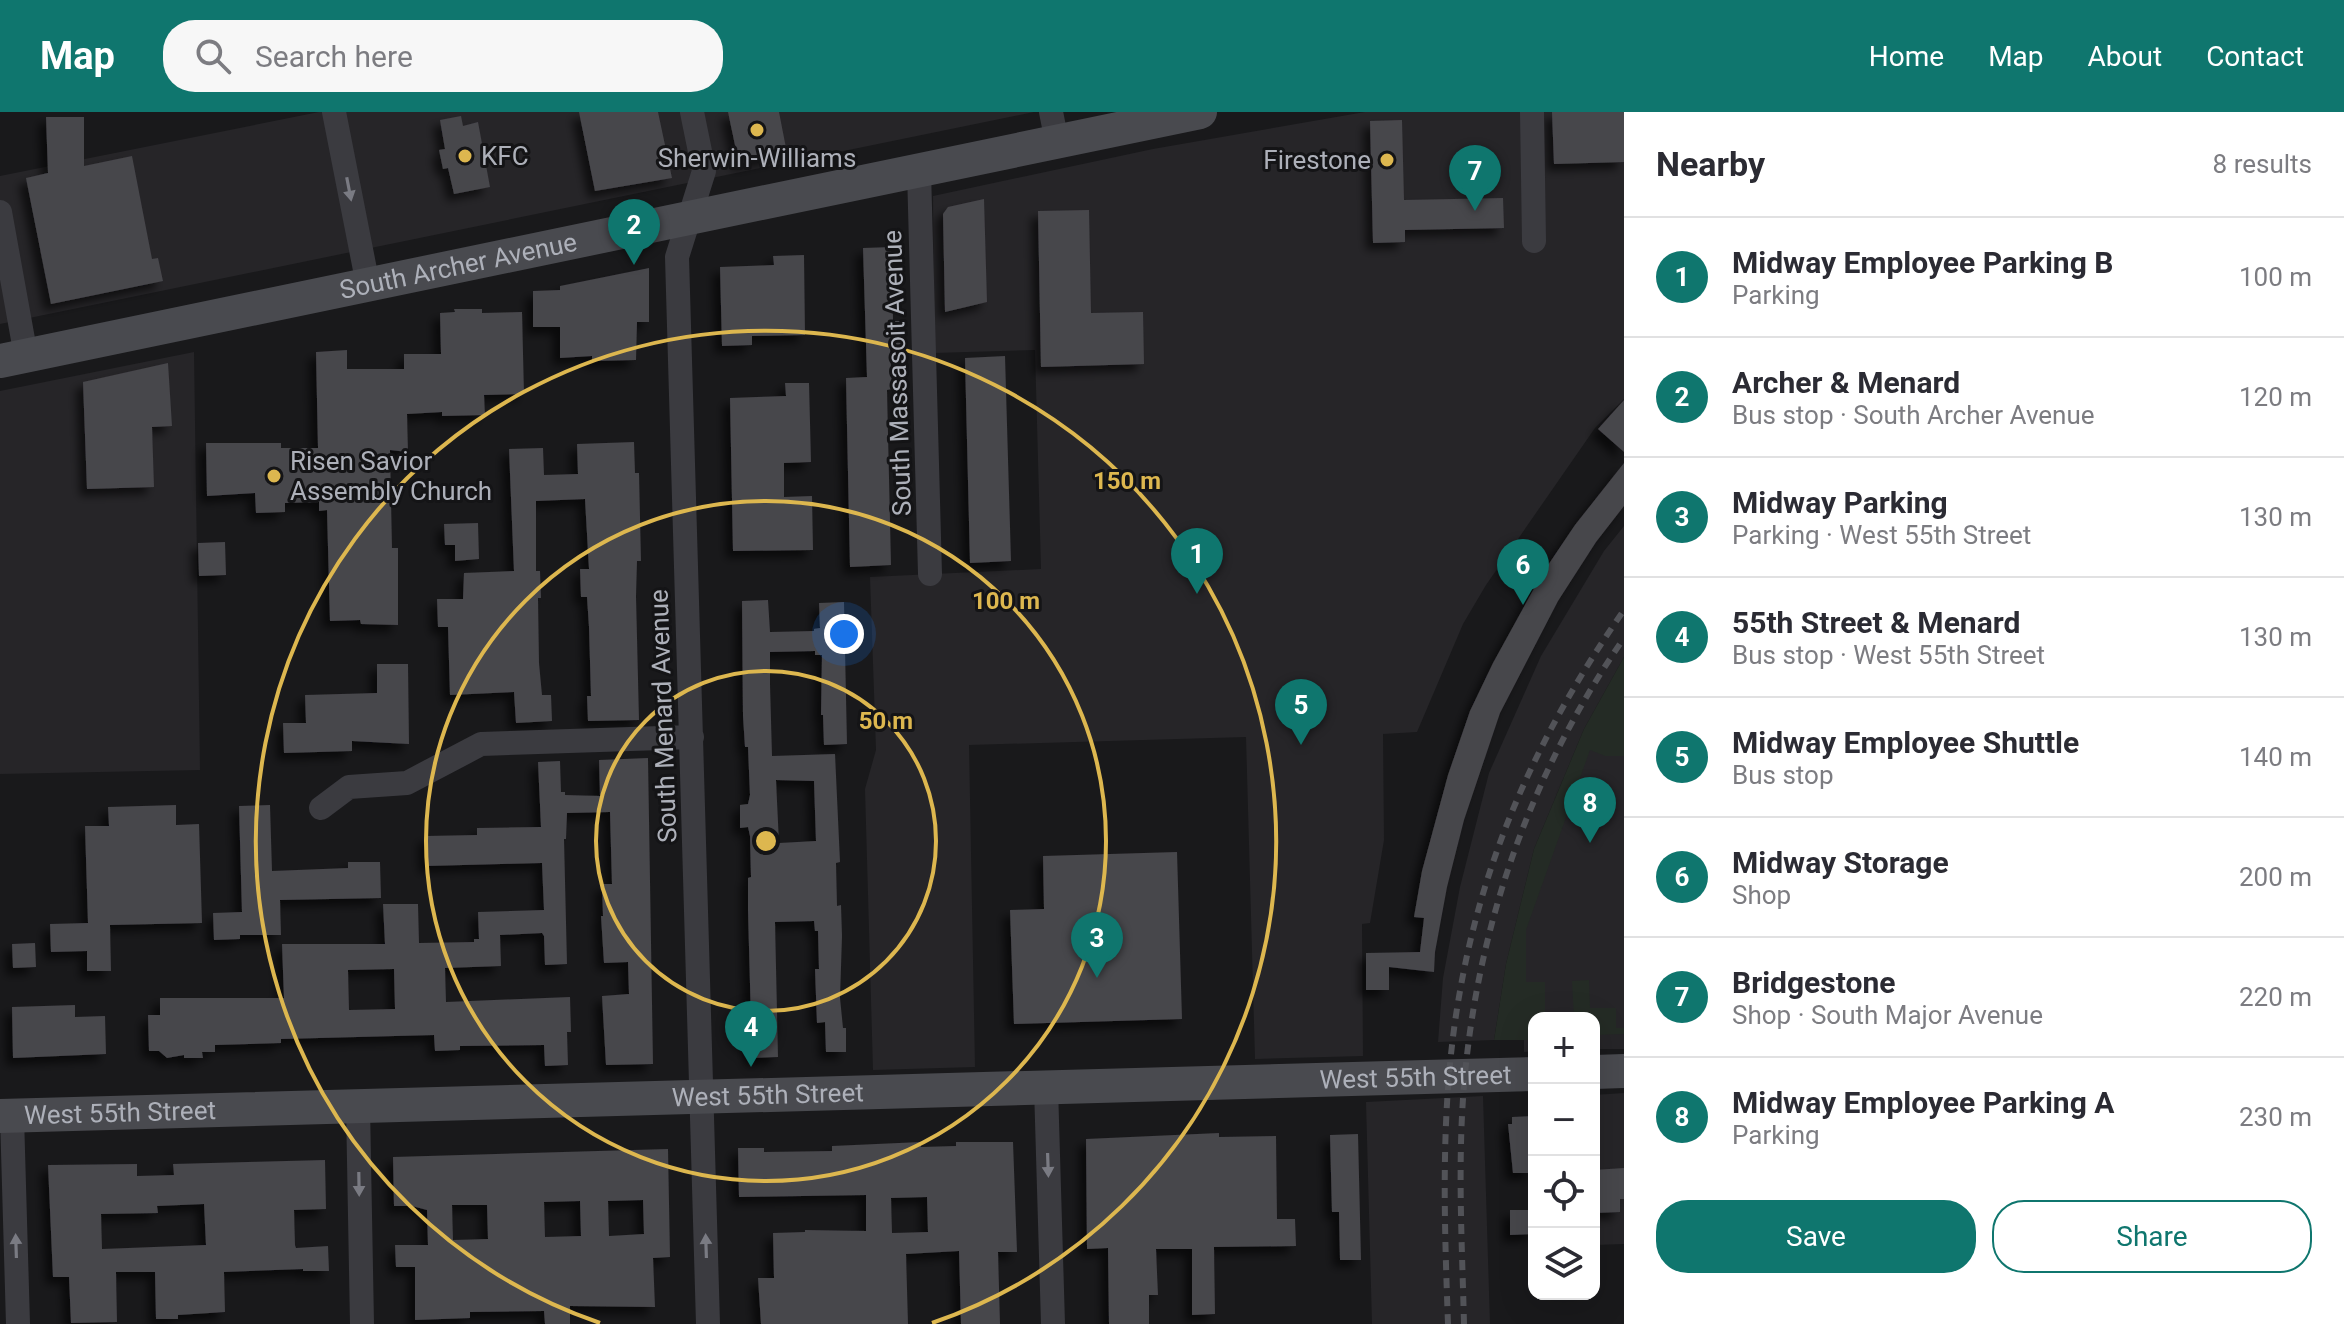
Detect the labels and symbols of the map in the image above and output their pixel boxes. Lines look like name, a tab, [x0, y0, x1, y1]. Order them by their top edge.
marker: Sherwin-Williams	[748, 121, 766, 139]
place label: KFC	[481, 141, 529, 171]
place label: Sherwin-Williams	[658, 143, 856, 173]
place label: Firestone	[1263, 145, 1371, 175]
pin: 7	[1449, 145, 1501, 211]
marker: KFC	[456, 147, 474, 165]
marker: Firestone	[1378, 151, 1396, 169]
one-way arrow	[343, 176, 356, 201]
pin: 2	[608, 199, 660, 265]
street label: South Archer Avenue	[337, 227, 580, 305]
street label: South Massasoit Avenue	[877, 229, 917, 517]
place label: Risen Savior Assembly Church	[290, 446, 492, 506]
marker: Risen Savior Assembly Church	[265, 467, 283, 485]
text: 150 m	[1093, 467, 1161, 495]
pin: 1	[1171, 528, 1223, 594]
pin: 6	[1497, 539, 1549, 605]
text: 100 m	[972, 587, 1040, 615]
street label: South Menard Avenue	[644, 589, 682, 843]
your location	[824, 614, 864, 654]
pin: 5	[1275, 679, 1327, 745]
text: 50 m	[859, 707, 913, 735]
pin: 8	[1564, 777, 1616, 843]
centre of rings	[752, 827, 780, 855]
pin: 3	[1071, 912, 1123, 978]
pin: 4	[725, 1001, 777, 1067]
street label: West 55th Street	[1319, 1060, 1512, 1095]
street label: West 55th Street	[671, 1077, 864, 1113]
street label: West 55th Street	[24, 1095, 216, 1130]
one-way arrow	[1042, 1153, 1054, 1178]
one-way arrow	[353, 1172, 365, 1197]
one-way arrow	[9, 1233, 22, 1258]
one-way arrow	[700, 1233, 713, 1258]

